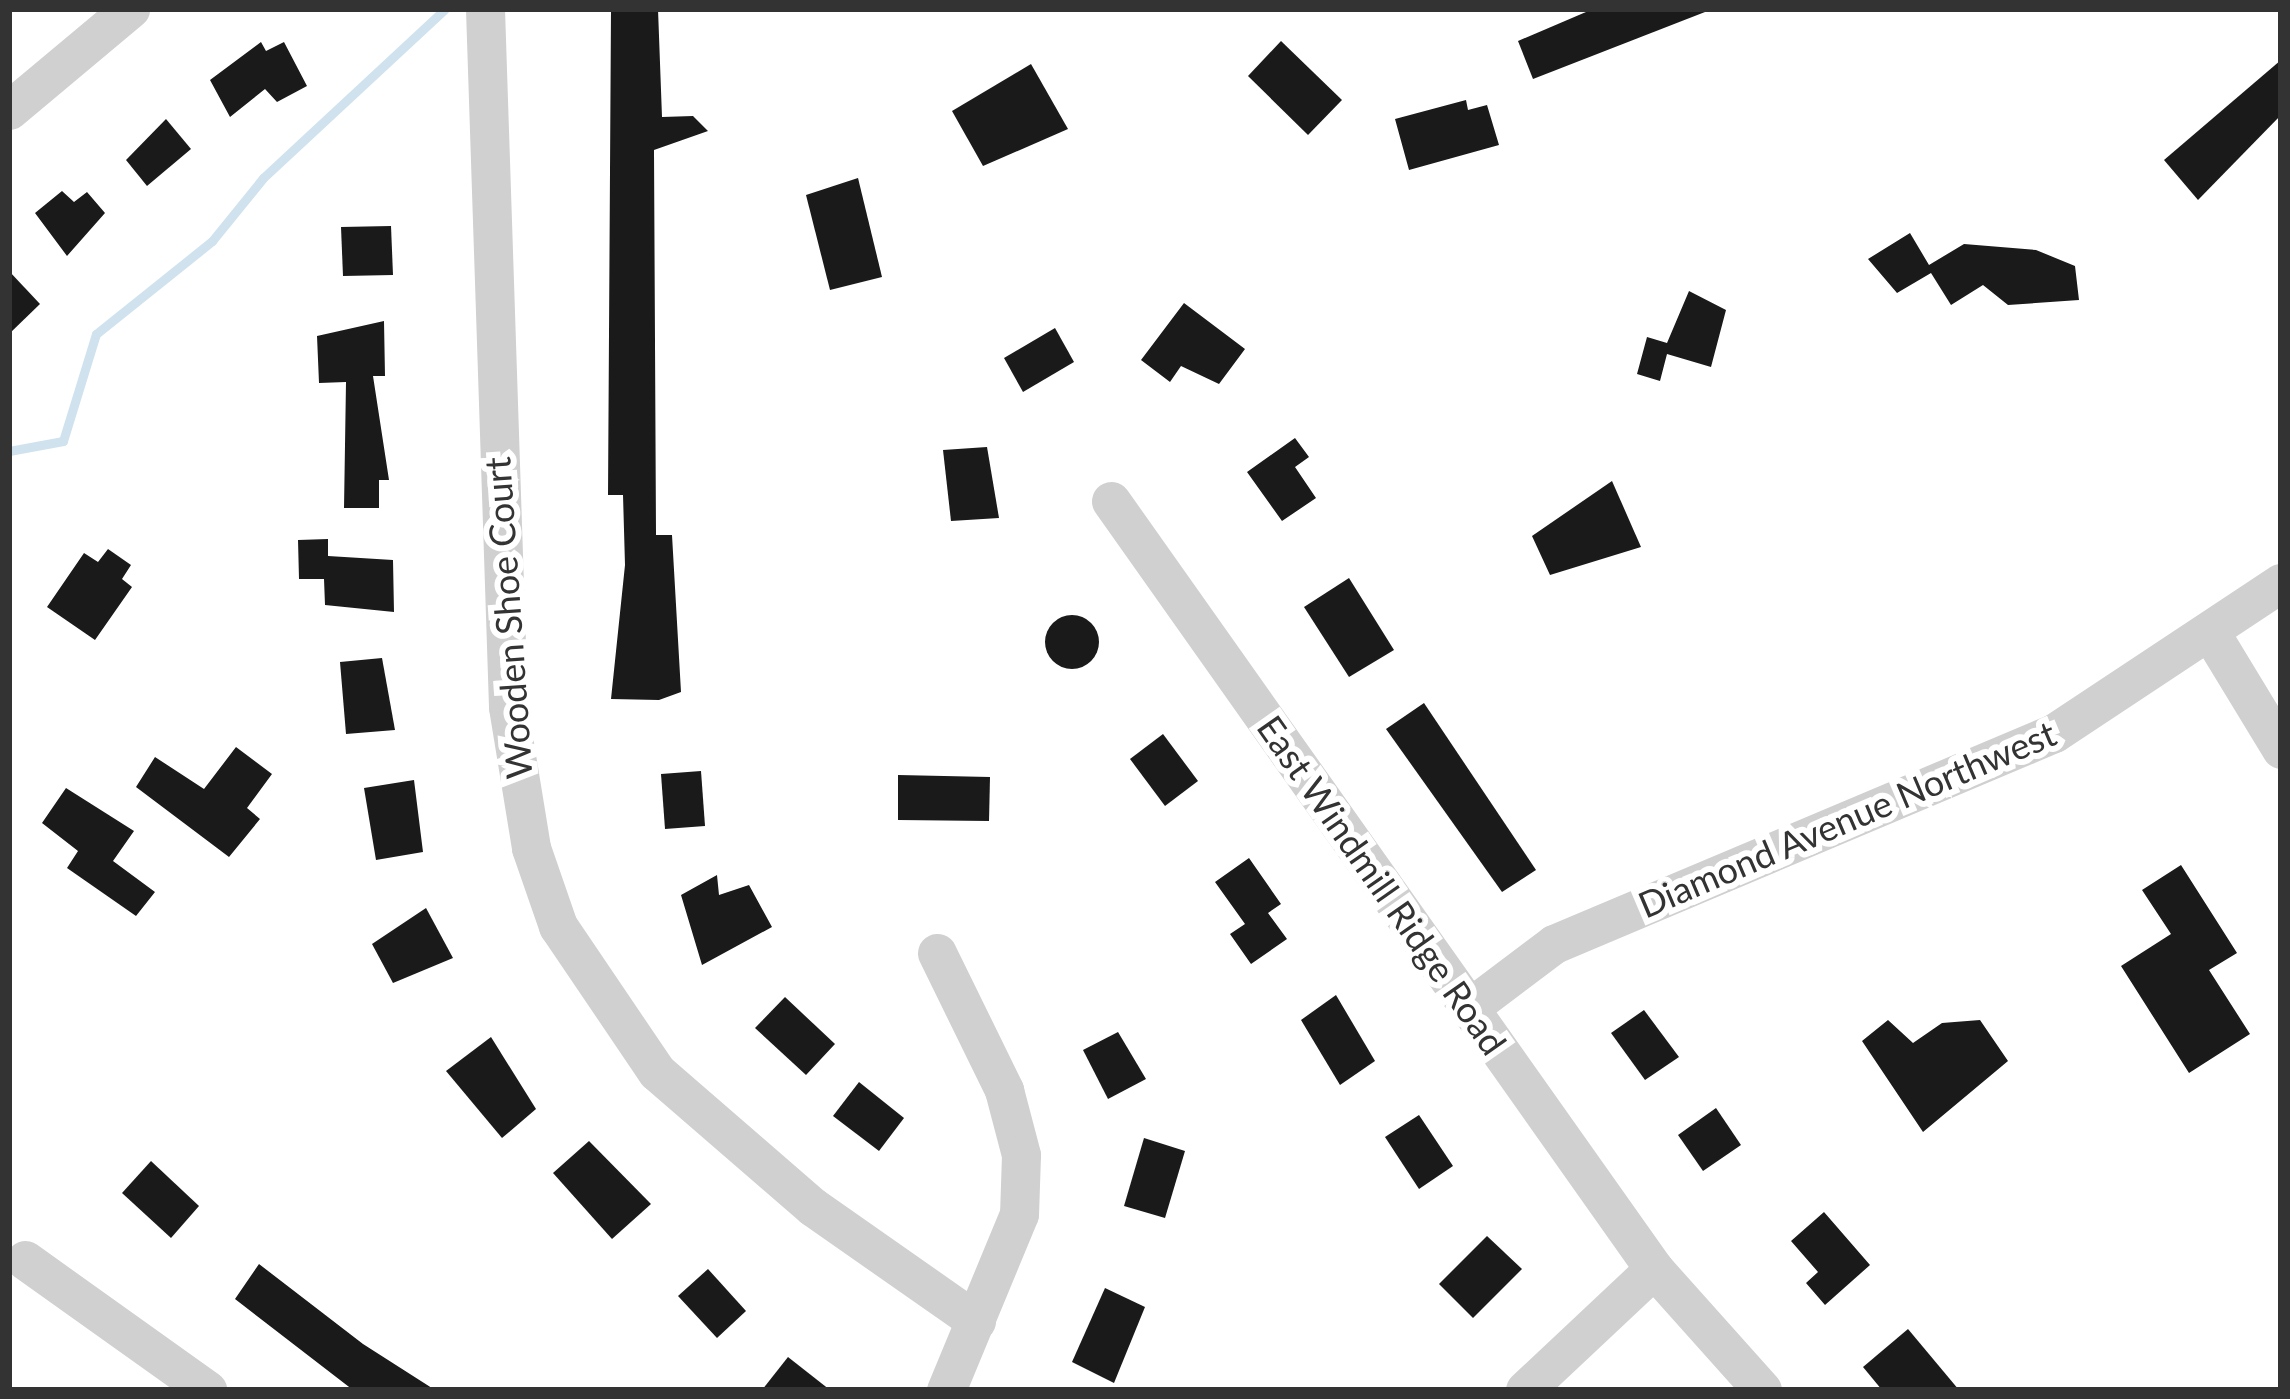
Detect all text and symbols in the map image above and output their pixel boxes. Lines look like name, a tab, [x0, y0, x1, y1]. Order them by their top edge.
street label: Wooden Shoe Court	[475, 456, 541, 780]
street label: East Windmill Ridge Road	[1248, 707, 1516, 1063]
street label: Diamond Avenue Northwest	[1631, 711, 2063, 927]

